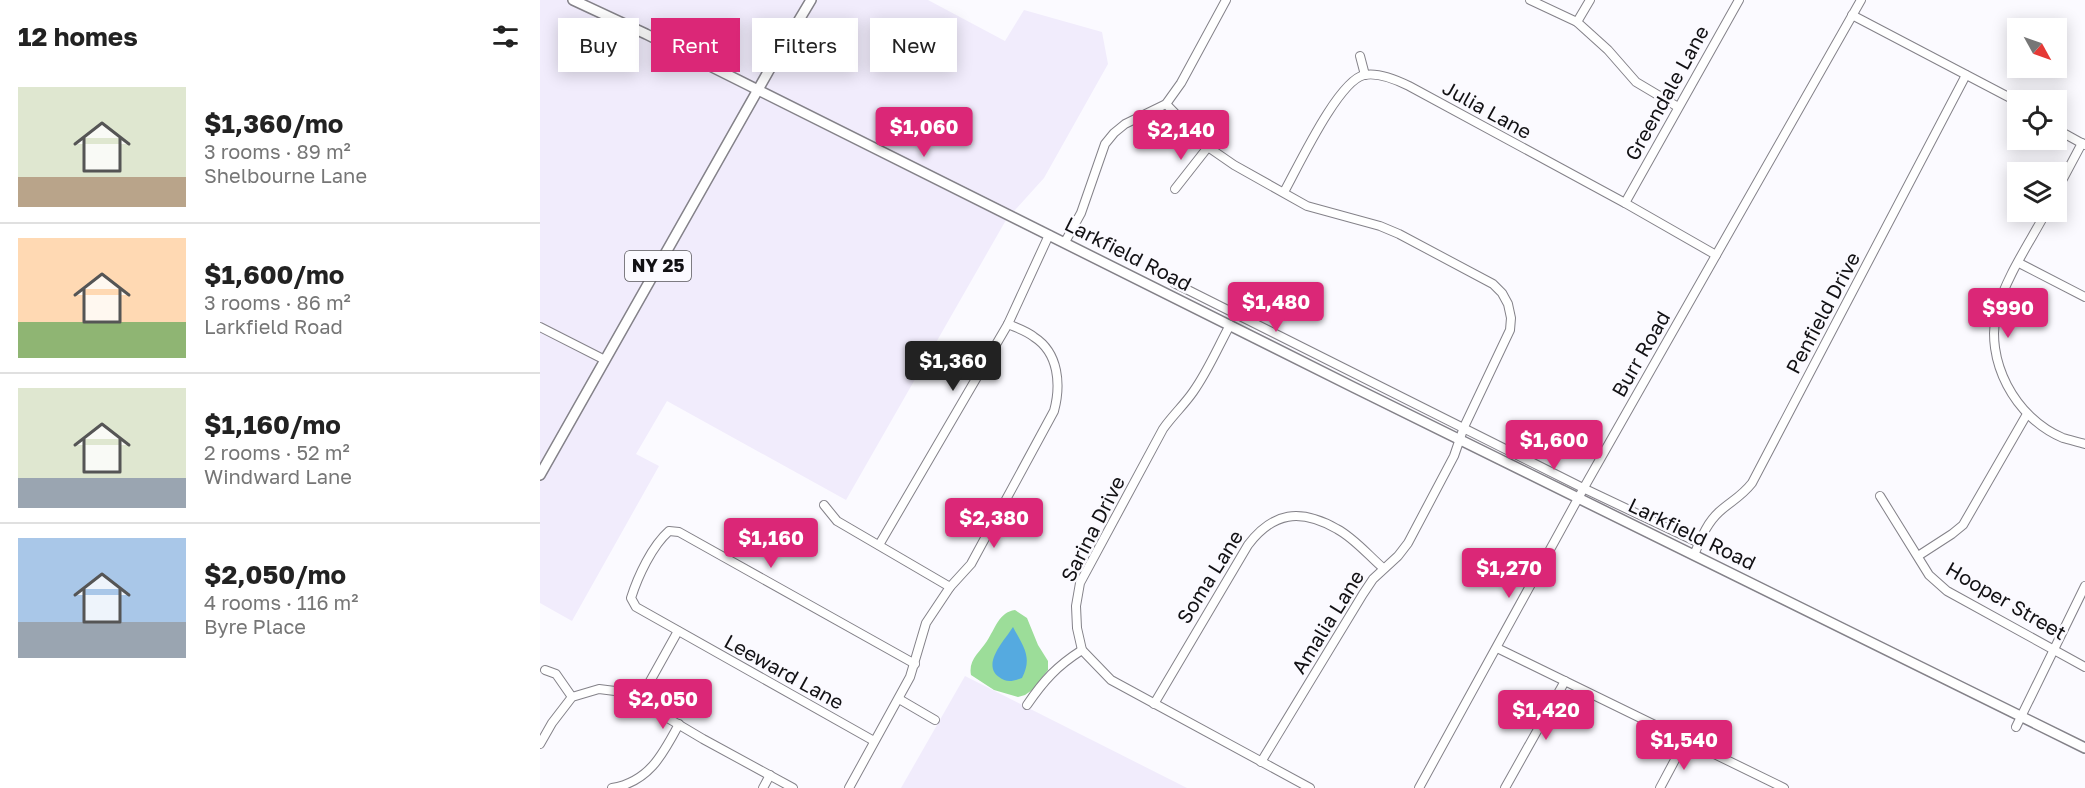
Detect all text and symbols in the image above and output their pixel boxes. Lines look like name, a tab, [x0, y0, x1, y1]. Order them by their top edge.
chip: Buy	[558, 18, 639, 72]
chip: Rent	[651, 18, 740, 72]
chip: Filters	[752, 18, 858, 72]
chip: New	[870, 18, 957, 72]
north arrow	[2007, 18, 2067, 78]
map controls	[2007, 18, 2067, 222]
icon: filters	[489, 20, 522, 53]
text: 12 homes	[18, 21, 138, 52]
street label: Greendale Lane	[1619, 21, 1713, 164]
street label: Julia Lane	[1439, 75, 1536, 143]
button: locate	[2007, 90, 2067, 150]
pin: $1,060	[875, 107, 973, 158]
text: $1,360/mo	[204, 108, 343, 139]
pin: $2,140	[1132, 110, 1230, 161]
icon: home	[66, 111, 138, 183]
text: $1,060	[890, 114, 958, 138]
text: $2,140	[1147, 117, 1215, 141]
text: 3 rooms · 89 m²	[204, 139, 351, 163]
button: layers	[2007, 162, 2067, 222]
text: Shelbourne Lane	[204, 163, 367, 187]
street label: Larkfield Road	[1061, 211, 1196, 295]
street label: Penfield Drive	[1780, 248, 1864, 377]
road number: NY 25	[625, 251, 691, 281]
text: $1,600/mo	[204, 259, 344, 290]
icon: home	[66, 262, 138, 334]
pin: $1,480	[1227, 282, 1325, 333]
pin: $990	[1972, 288, 2044, 339]
text: $1,480	[1242, 289, 1310, 313]
text: 3 rooms · 86 m²	[204, 290, 351, 314]
text: $990	[1982, 295, 2034, 319]
street label: Burr Road	[1606, 306, 1674, 401]
text: Larkfield Road	[204, 314, 343, 338]
pin: $1,360	[904, 341, 1002, 392]
text: $1,360	[919, 348, 987, 372]
text: $1,160/mo	[204, 409, 341, 440]
icon: home	[66, 412, 138, 484]
pin: $1,600	[1505, 420, 1603, 471]
text: $1,600	[1520, 427, 1588, 451]
text: 2 rooms · 52 m²	[204, 440, 350, 464]
text: Windward Lane	[204, 464, 352, 488]
street label: Sarina Drive	[1055, 472, 1129, 585]
street label: Larkfield Road	[1625, 492, 1760, 574]
pin: $2,380	[945, 498, 1043, 549]
text: $2,380	[959, 505, 1029, 529]
pin: $1,160	[722, 518, 820, 569]
text: $1,160	[738, 525, 804, 549]
street label: Soma Lane	[1171, 525, 1247, 628]
pin: $1,270	[1460, 548, 1558, 599]
text: $1,270	[1476, 555, 1542, 579]
street label: Hooper Street	[1942, 556, 2071, 644]
text: $2,050/mo	[204, 559, 346, 590]
icon: home	[66, 562, 138, 634]
street label: Amalia Lane	[1286, 565, 1368, 678]
text: 4 rooms · 116 m²	[204, 590, 359, 614]
text: Byre Place	[204, 614, 306, 638]
street label: Leeward Lane	[721, 628, 848, 714]
pin: $2,050	[614, 679, 712, 730]
text: $2,050	[628, 686, 698, 710]
pin: $1,420	[1497, 690, 1595, 741]
text: $1,420	[1512, 697, 1580, 721]
pin: $1,540	[1635, 720, 1733, 771]
text: $1,540	[1650, 727, 1718, 751]

